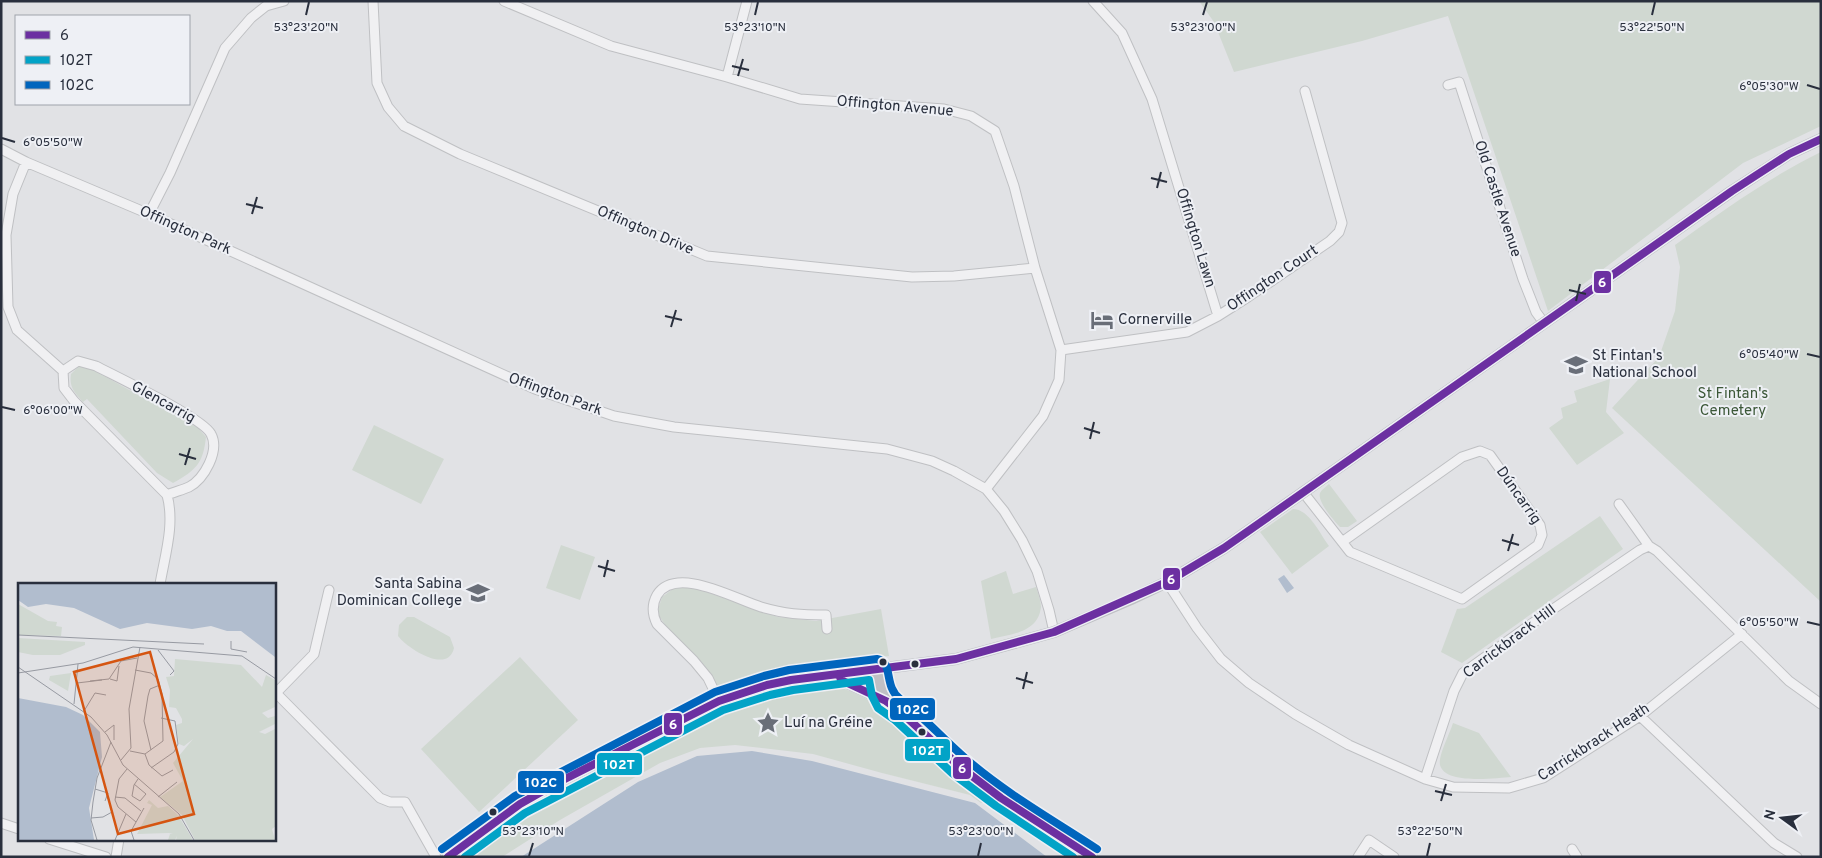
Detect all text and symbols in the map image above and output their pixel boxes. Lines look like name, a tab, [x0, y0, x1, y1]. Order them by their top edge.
legend	[15, 15, 190, 105]
text: 53°23'20"N	[273, 20, 339, 36]
text: 53°23'10"N	[724, 20, 786, 36]
text: 53°23'00"N	[1170, 20, 1236, 36]
text: 53°22'50"N	[1619, 20, 1685, 36]
text: 6	[60, 27, 69, 46]
text: 102T	[60, 52, 93, 71]
text: 102C	[60, 77, 94, 96]
text: 6°05'30"W	[1739, 79, 1799, 95]
street label: Offington Avenue	[836, 92, 954, 122]
text: 6°05'50"W	[23, 135, 83, 151]
street label: Old Castle Avenue	[1469, 138, 1525, 260]
street label: Offington Lawn	[1171, 186, 1219, 290]
street label: Offington Park	[136, 202, 234, 260]
street label: Offington Drive	[594, 202, 696, 260]
street label: Offington Court	[1224, 241, 1322, 317]
line badge: 6	[1593, 270, 1612, 294]
text: 6	[1598, 275, 1606, 292]
hotel icon: Cornerville	[1089, 307, 1115, 333]
place label: Cornerville	[1118, 311, 1192, 330]
place label: St Fintan's National School	[1592, 347, 1697, 383]
text: 6°05'40"W	[1739, 347, 1799, 363]
school or university icon: St Fintan's National School	[1563, 352, 1589, 378]
street label: Offington Park	[505, 369, 605, 421]
street label: Glencarrig	[128, 378, 198, 428]
park label: St Fintan's Cemetery	[1698, 385, 1768, 421]
text: 6°06'00"W	[23, 403, 83, 419]
street label: Dúncarrig	[1491, 463, 1545, 529]
line badge: 6	[1162, 567, 1181, 591]
text: 6	[1167, 572, 1175, 589]
place label: Santa Sabina Dominican College	[337, 575, 462, 611]
school or university icon: Santa Sabina Dominican College	[465, 580, 491, 606]
inset map	[18, 583, 275, 840]
street label: Carrickbrack Hill	[1460, 601, 1560, 683]
text: 6°05'50"W	[1739, 615, 1799, 631]
unlabelled marker	[878, 657, 888, 667]
unlabelled marker	[910, 659, 920, 669]
line badge: 102C	[889, 697, 936, 721]
street label: Carrickbrack Heath	[1534, 700, 1654, 786]
text: 102C	[897, 702, 929, 719]
place icon: Luí na Gréine	[755, 710, 781, 736]
line badge: 6	[663, 712, 683, 736]
place label: Luí na Gréine	[784, 714, 873, 733]
text: 6	[669, 717, 677, 734]
unlabelled marker	[917, 727, 927, 737]
line badge: 102T	[904, 738, 951, 762]
text: 102T	[912, 743, 944, 760]
line badge: 102T	[596, 752, 643, 776]
line badge: 6	[952, 756, 972, 780]
text: 102T	[603, 757, 635, 774]
text: 6	[958, 761, 966, 778]
line badge: 102C	[517, 770, 565, 794]
text: 102C	[525, 775, 557, 792]
north arrow	[1757, 793, 1807, 843]
unlabelled marker	[488, 807, 498, 817]
text: N	[1761, 808, 1780, 822]
text: 53°23'10"N	[502, 824, 564, 840]
text: 53°23'00"N	[948, 824, 1014, 840]
text: 53°22'50"N	[1397, 824, 1463, 840]

